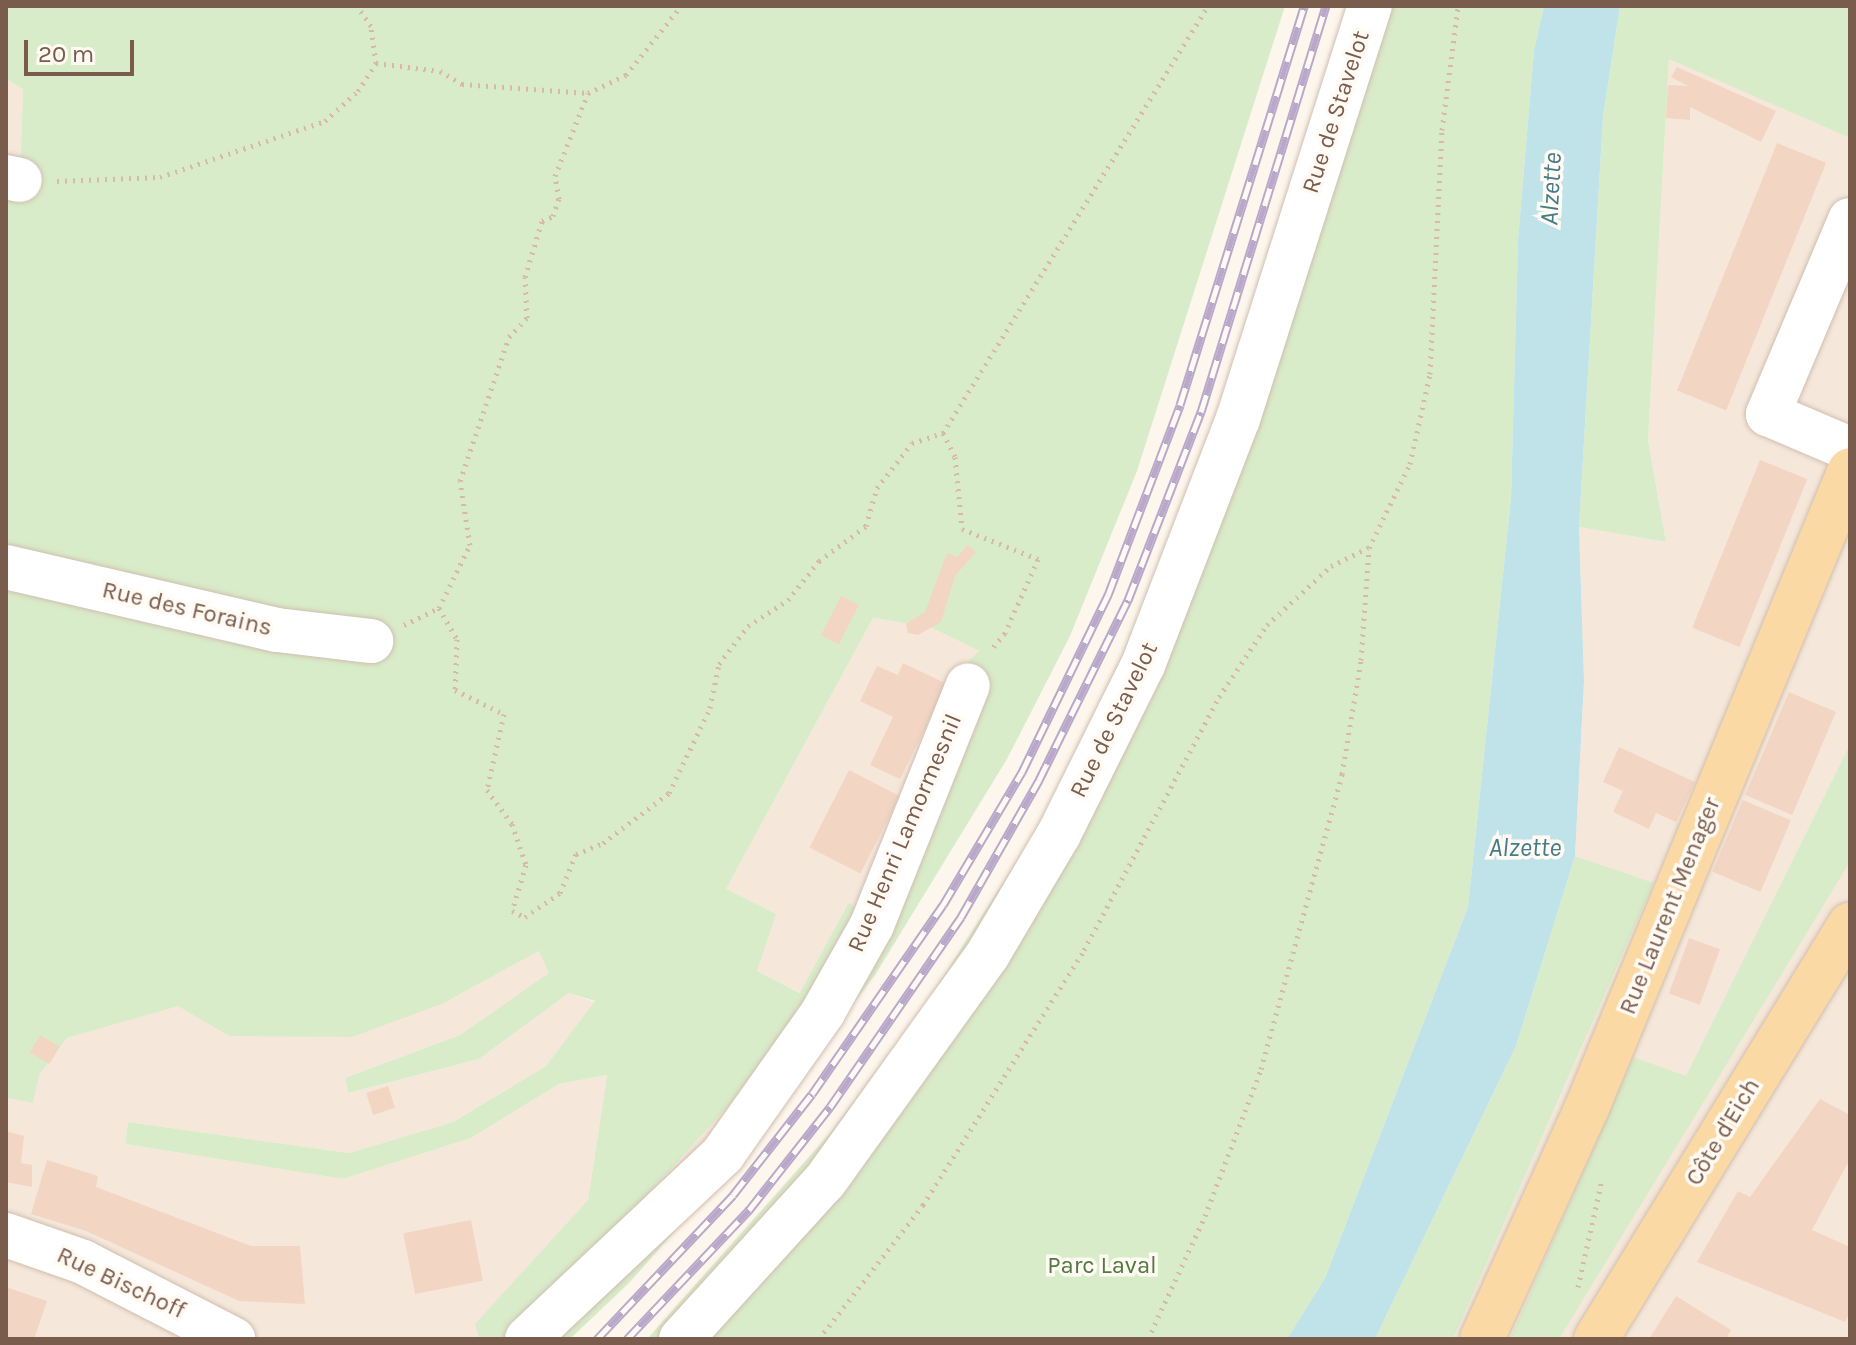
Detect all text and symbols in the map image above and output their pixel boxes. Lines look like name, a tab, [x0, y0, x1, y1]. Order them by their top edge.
scale bar	[28, 24, 138, 74]
street label: Rue de Stavelot	[1296, 27, 1376, 197]
text: 20 m	[38, 40, 94, 68]
water label: Alzette	[1534, 152, 1568, 226]
street label: Rue des Forains	[99, 575, 275, 643]
street label: Rue de Stavelot	[1064, 638, 1164, 802]
street label: Rue Henri Lamormesnil	[842, 710, 968, 956]
street label: Rue Laurent Menager	[1613, 793, 1727, 1019]
water label: Alzette	[1489, 832, 1561, 864]
street label: Côte d'Eich	[1680, 1073, 1766, 1191]
street label: Rue Bischoff	[52, 1241, 190, 1325]
park label: Parc Laval	[1047, 1252, 1157, 1280]

